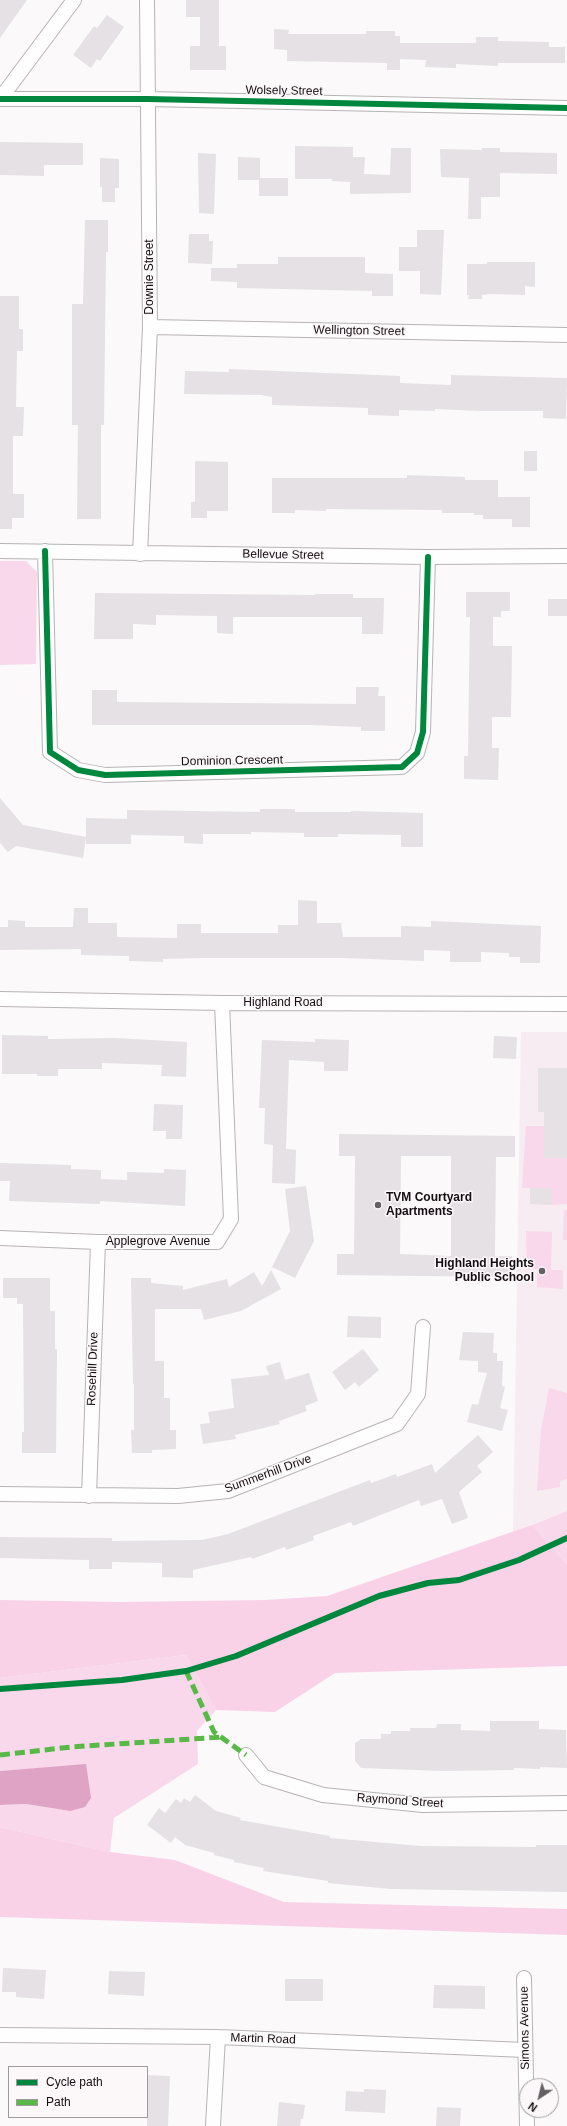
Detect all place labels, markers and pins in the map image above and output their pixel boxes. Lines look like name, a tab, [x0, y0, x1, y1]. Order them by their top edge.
place label: TVM Courtyard Apartments	[386, 1191, 472, 1219]
marker: TVM Courtyard Apartments	[373, 1200, 383, 1210]
place label: Highland Heights Public School	[435, 1257, 534, 1285]
marker: Highland Heights Public School	[537, 1266, 547, 1276]

